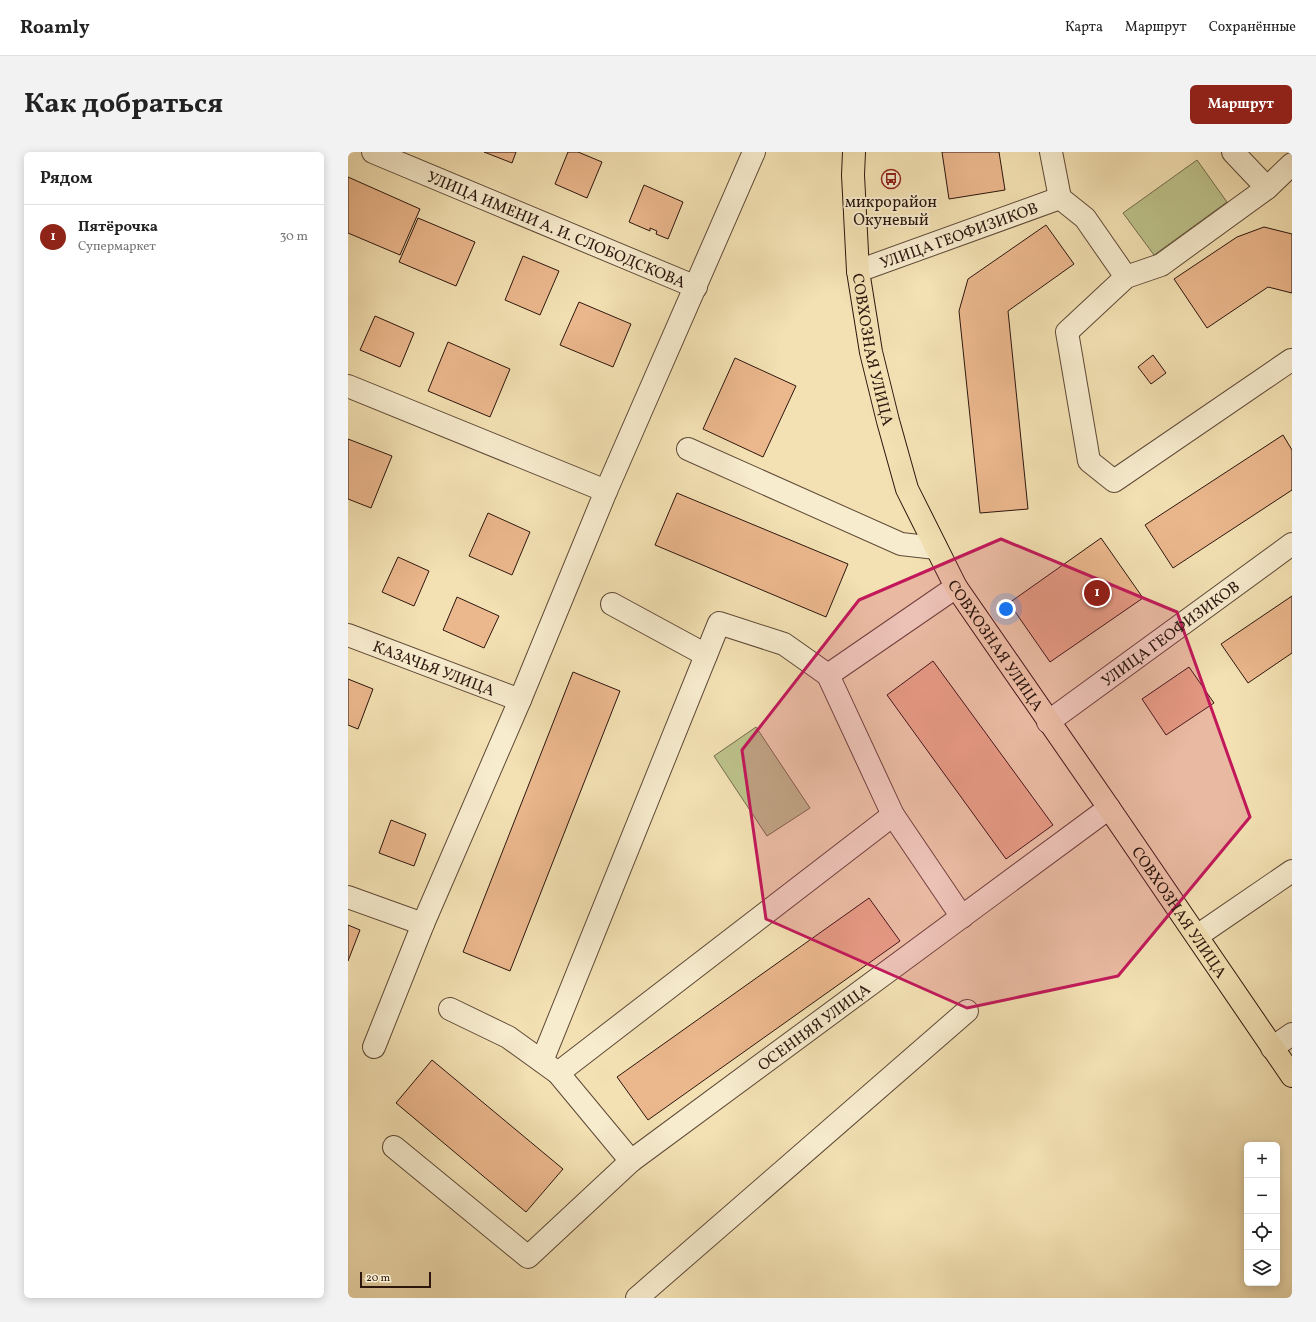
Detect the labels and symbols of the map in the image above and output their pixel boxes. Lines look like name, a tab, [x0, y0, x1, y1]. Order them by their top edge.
street label: УЛИЦА ИМЕНИ А. И. СЛОБОДСКОВА	[423, 167, 689, 294]
bus stop icon: микрорайон Окуневый	[880, 168, 902, 190]
place label: микрорайон Окуневый	[845, 192, 937, 232]
street label: УЛИЦА ГЕОФИЗИКОВ	[877, 198, 1041, 275]
street label: СОВХОЗНАЯ УЛИЦА	[846, 272, 898, 428]
street label: СОВХОЗНАЯ УЛИЦА	[941, 577, 1048, 716]
street label: УЛИЦА ГЕОФИЗИКОВ	[1097, 577, 1245, 693]
pin: 1	[1084, 578, 1110, 608]
your location	[996, 599, 1016, 619]
street label: КАЗАЧЬЯ УЛИЦА	[369, 636, 498, 702]
street label: СОВХОЗНАЯ УЛИЦА	[1125, 843, 1231, 983]
street label: ОСЕННЯЯ УЛИЦА	[754, 979, 876, 1077]
scale bar	[360, 1270, 431, 1289]

